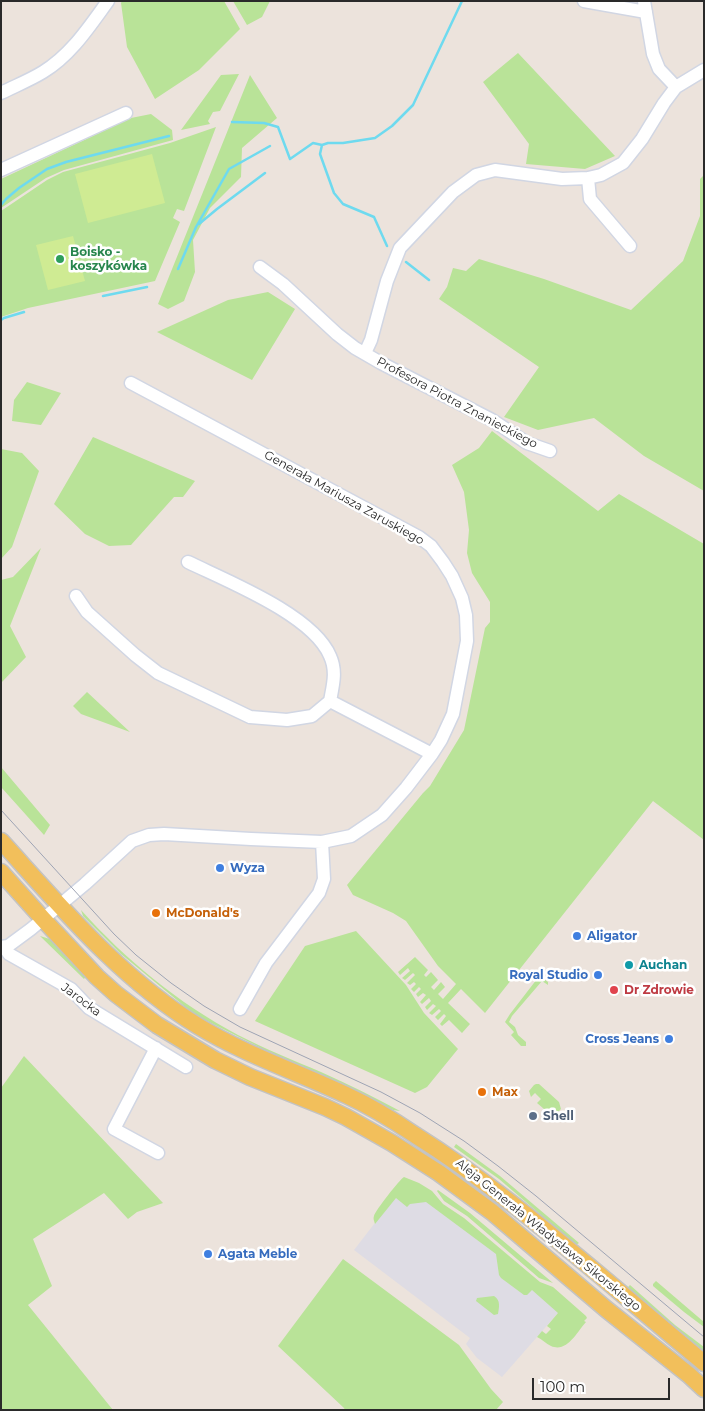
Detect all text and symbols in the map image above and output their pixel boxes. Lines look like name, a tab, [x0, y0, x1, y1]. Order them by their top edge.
place label: Boisko - koszykówka	[70, 245, 147, 273]
marker: Boisko - koszykówka	[54, 253, 66, 265]
street label: Profesora Piotra Znanieckiego	[374, 354, 540, 452]
street label: Generała Mariusza Zaruskiego	[262, 448, 426, 548]
place label: Wyza	[230, 861, 265, 875]
marker: Wyza	[214, 862, 226, 874]
place label: McDonald's	[166, 906, 239, 920]
marker: McDonald's	[150, 907, 162, 919]
place label: Aligator	[587, 929, 637, 943]
marker: Aligator	[571, 930, 583, 942]
place label: Auchan	[639, 958, 687, 972]
marker: Auchan	[623, 959, 635, 971]
place label: Royal Studio	[509, 968, 588, 982]
marker: Royal Studio	[592, 969, 604, 981]
street label: Jarocka	[58, 980, 104, 1020]
place label: Dr Zdrowie	[624, 983, 694, 997]
marker: Dr Zdrowie	[608, 984, 620, 996]
place label: Cross Jeans	[585, 1032, 659, 1046]
marker: Cross Jeans	[663, 1033, 675, 1045]
place label: Max	[492, 1085, 518, 1099]
marker: Max	[476, 1086, 488, 1098]
place label: Shell	[543, 1109, 574, 1123]
marker: Shell	[527, 1110, 539, 1122]
street label: Aleja Generała Władysława Sikorskiego	[453, 1156, 643, 1314]
place label: Agata Meble	[218, 1247, 297, 1261]
marker: Agata Meble	[202, 1248, 214, 1260]
scale bar	[535, 1368, 672, 1400]
text: 100 m	[540, 1377, 585, 1396]

